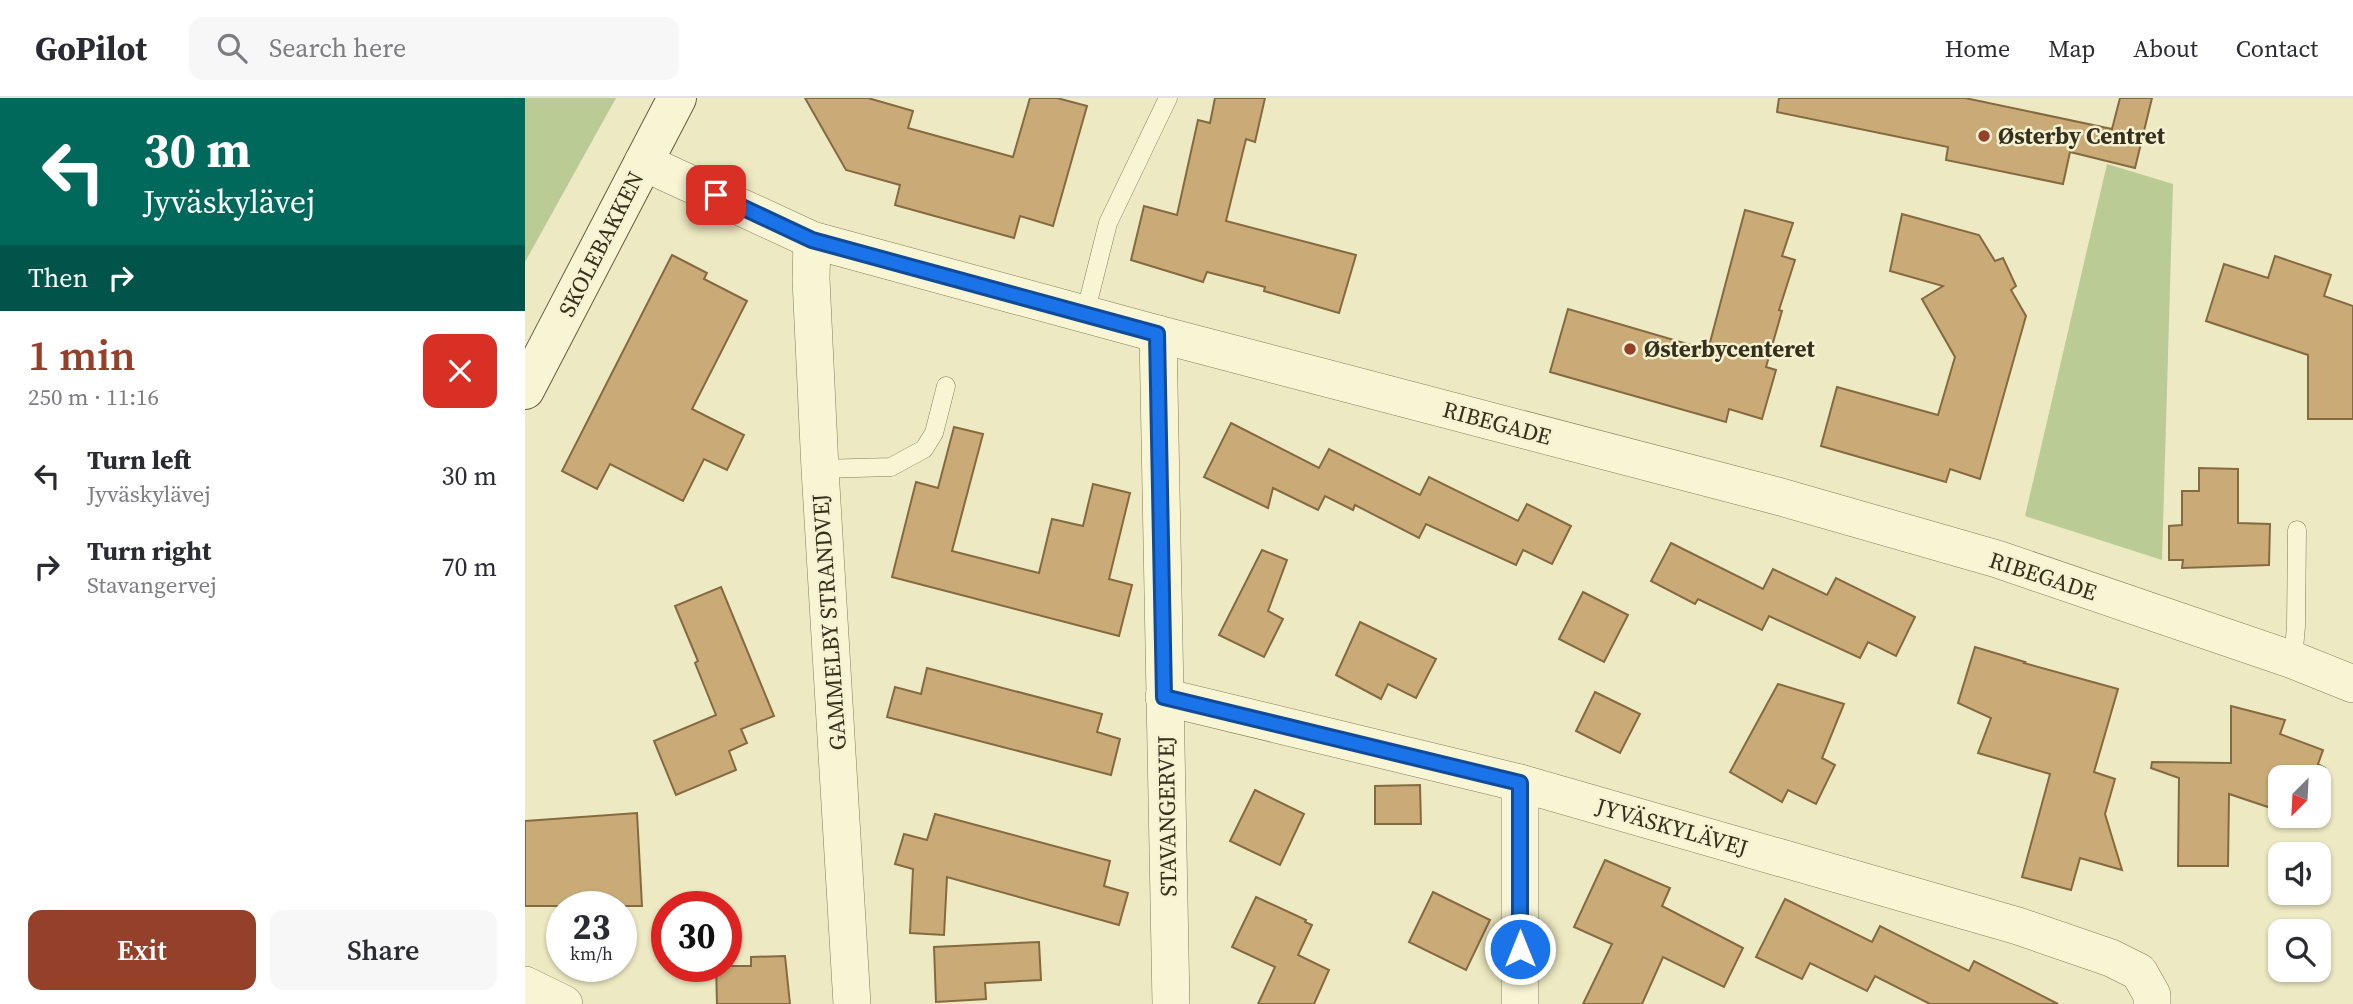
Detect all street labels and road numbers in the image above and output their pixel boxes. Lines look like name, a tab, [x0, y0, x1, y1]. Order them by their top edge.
street label: SKOLEBAKKEN	[551, 166, 651, 322]
street label: RIBEGADE	[1439, 393, 1555, 453]
street label: GAMMELBY STRANDVEJ	[804, 493, 854, 751]
street label: RIBEGADE	[1985, 544, 2101, 608]
street label: STAVANGERVEJ	[1150, 735, 1184, 897]
street label: JYVÄSKYLÄVEJ	[1591, 790, 1752, 864]

